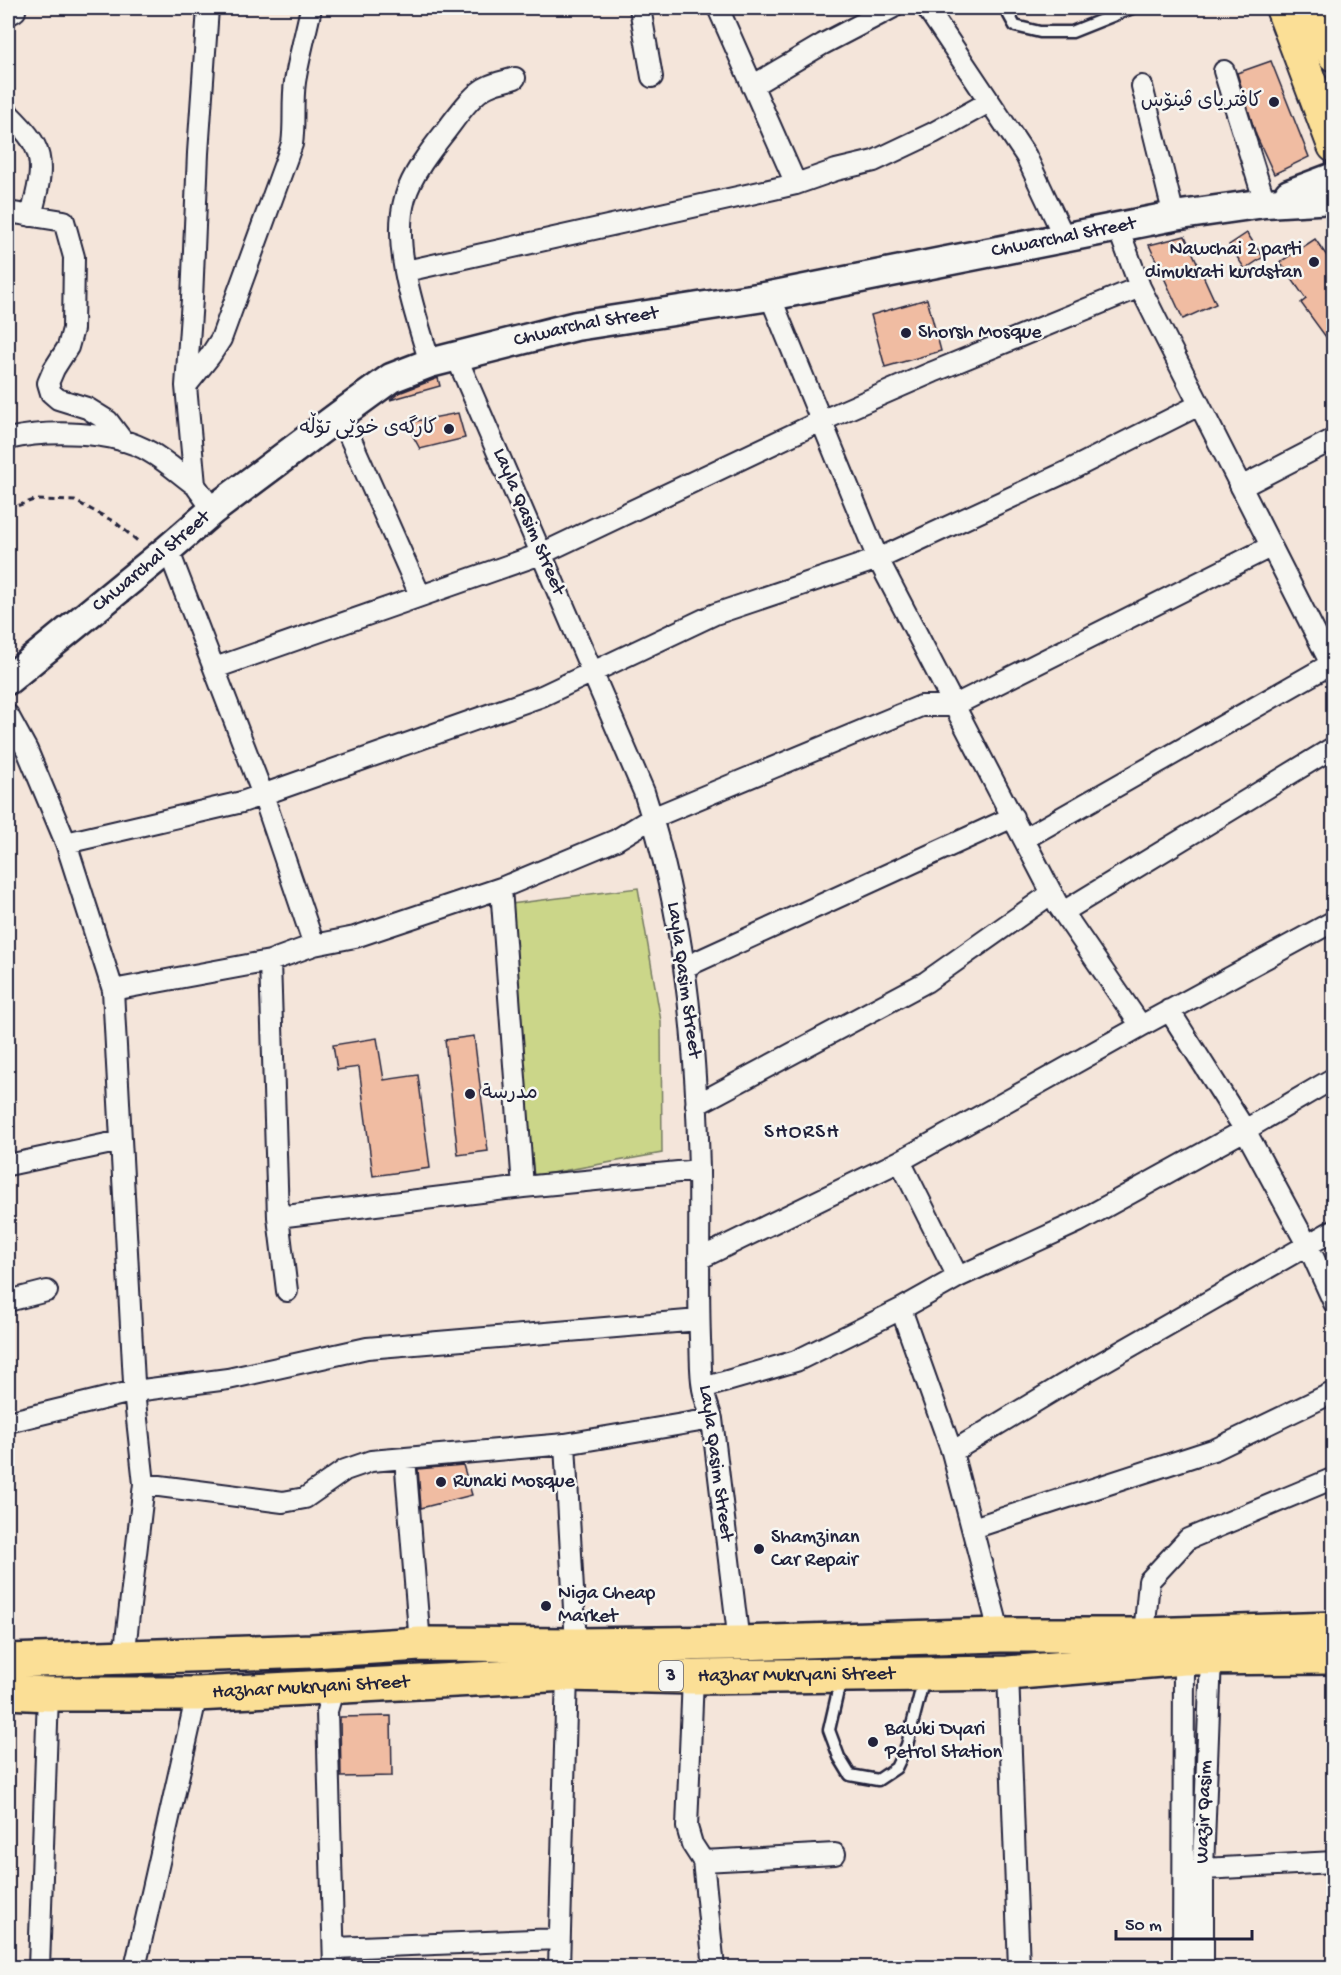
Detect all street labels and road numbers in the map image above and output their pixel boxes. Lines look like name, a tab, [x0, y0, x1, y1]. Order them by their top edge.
street label: Chwarchal Street	[990, 212, 1140, 263]
street label: Chwarchal Street	[512, 302, 661, 353]
street label: Layla Qasim Street	[487, 445, 570, 600]
street label: Chwarchal Street	[88, 505, 217, 617]
street label: Layla Qasim Street	[661, 901, 706, 1061]
street label: Layla Qasim Street	[693, 1384, 738, 1544]
road number: 3	[659, 1661, 683, 1691]
street label: Hazhar Mukryani Street	[698, 1663, 897, 1688]
street label: Hazhar Mukryani Street	[212, 1671, 412, 1705]
street label: Wazir Qasim	[1192, 1760, 1218, 1864]

